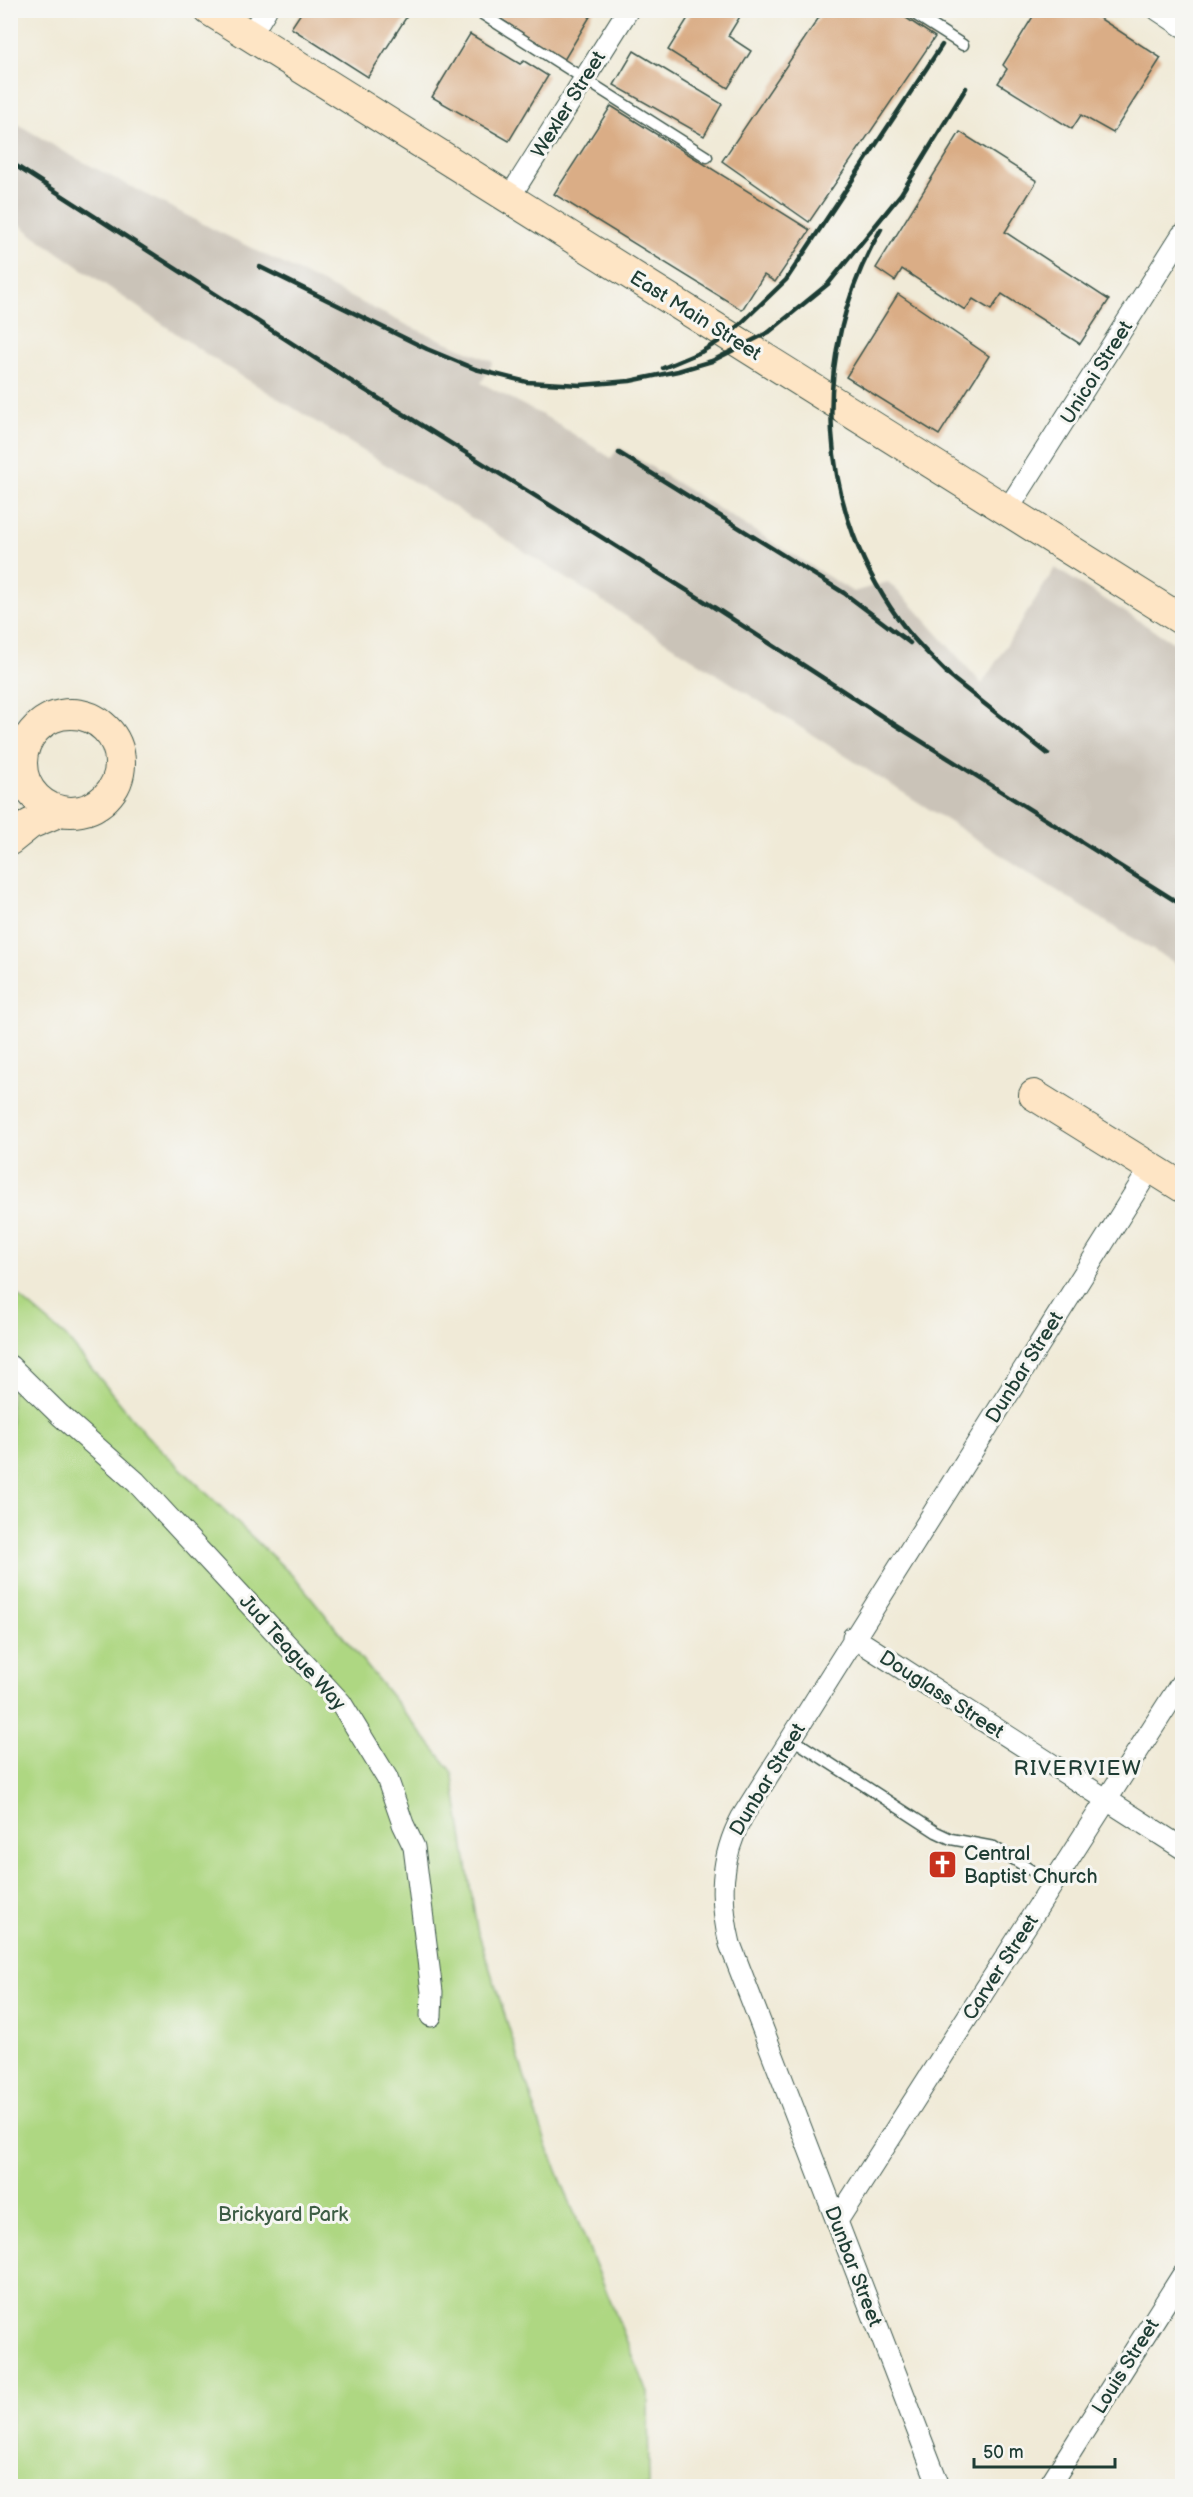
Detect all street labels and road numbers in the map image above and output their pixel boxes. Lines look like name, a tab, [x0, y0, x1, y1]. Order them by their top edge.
street label: Wexler Street	[527, 47, 611, 162]
street label: East Main Street	[625, 266, 766, 366]
street label: Unicoi Street	[1056, 316, 1138, 429]
street label: Dunbar Street	[981, 1307, 1069, 1428]
street label: Jud Teague Way	[234, 1590, 351, 1716]
street label: Douglass Street	[875, 1646, 1008, 1744]
street label: Dunbar Street	[725, 1719, 811, 1840]
street label: Carver Street	[958, 1910, 1044, 2025]
street label: Dunbar Street	[819, 2203, 887, 2330]
street label: Louis Street	[1087, 2315, 1165, 2419]

